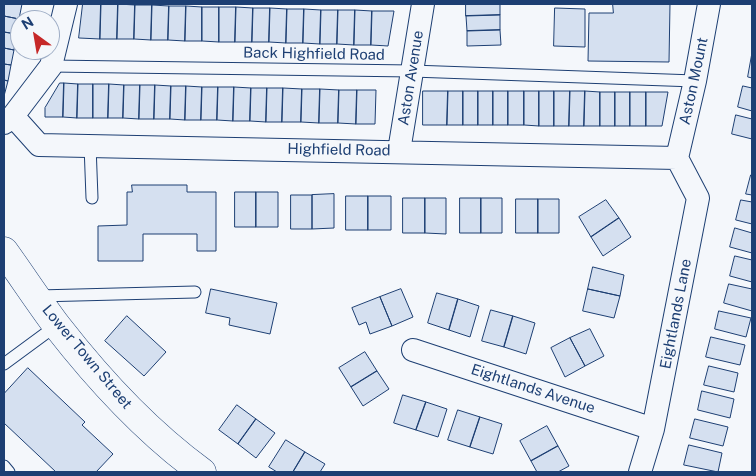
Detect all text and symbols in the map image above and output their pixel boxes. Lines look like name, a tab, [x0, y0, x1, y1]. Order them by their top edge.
north arrow	[10, 10, 60, 60]
text: N	[19, 13, 36, 33]
street label: Aston Avenue	[395, 29, 427, 127]
street label: Aston Mount	[676, 36, 712, 126]
street label: Back Highfield Road	[243, 44, 385, 64]
street label: Highfield Road	[287, 140, 391, 160]
street label: Eightlands Lane	[657, 257, 695, 371]
street label: Lower Town Street	[38, 301, 136, 413]
street label: Eightlands Avenue	[469, 360, 597, 418]

